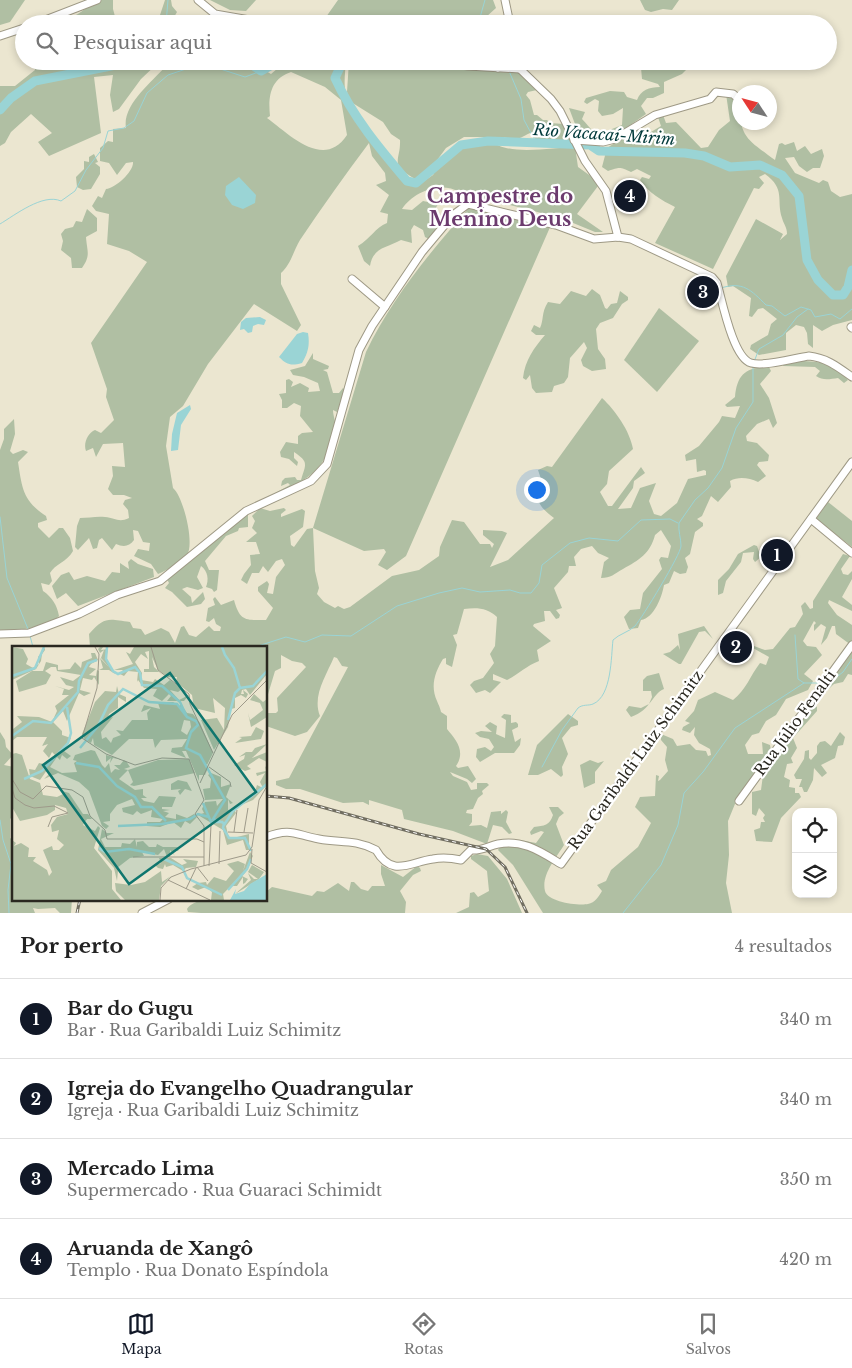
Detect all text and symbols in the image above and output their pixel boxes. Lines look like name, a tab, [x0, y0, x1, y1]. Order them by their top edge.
search box	[15, 15, 837, 70]
icon: search	[33, 29, 61, 57]
text: Pesquisar aqui	[73, 31, 212, 54]
north arrow	[732, 85, 777, 130]
water label: Rio Vacacaí-Mirim	[531, 119, 676, 149]
pin: 4	[614, 177, 646, 215]
district label: Campestre do Menino Deus	[427, 184, 573, 231]
pin: 3	[687, 273, 719, 311]
your location	[524, 477, 550, 503]
pin: 1	[761, 536, 793, 574]
pin: 2	[720, 628, 752, 666]
inset map	[12, 646, 268, 901]
street label: Rua Garibaldi Luiz Schimitz	[564, 666, 707, 853]
street label: Rua Júlio Fenalti	[750, 666, 839, 779]
map controls	[792, 808, 837, 898]
button: locate	[792, 808, 837, 853]
button: layers	[792, 853, 837, 898]
text: Por perto	[20, 933, 123, 959]
text: 4 resultados	[735, 936, 832, 956]
text: Bar do Gugu	[67, 997, 193, 1020]
text: 1	[33, 1009, 39, 1029]
text: 340 m	[780, 1009, 832, 1029]
text: Bar · Rua Garibaldi Luiz Schimitz	[67, 1020, 341, 1040]
text: Igreja do Evangelho Quadrangular	[67, 1077, 413, 1100]
text: 2	[31, 1089, 41, 1109]
text: 340 m	[780, 1089, 832, 1109]
text: Igreja · Rua Garibaldi Luiz Schimitz	[67, 1100, 359, 1120]
text: Mercado Lima	[67, 1157, 214, 1180]
text: 3	[31, 1169, 41, 1189]
text: 350 m	[780, 1169, 832, 1189]
text: Supermercado · Rua Guaraci Schimidt	[67, 1180, 382, 1200]
text: Aruanda de Xangô	[67, 1237, 253, 1260]
text: 4	[31, 1249, 41, 1269]
text: 420 m	[780, 1249, 832, 1269]
text: Templo · Rua Donato Espíndola	[67, 1260, 329, 1280]
tab: Mapa	[121, 1310, 161, 1358]
tab: Rotas	[404, 1310, 443, 1358]
tab: Salvos	[686, 1310, 731, 1358]

